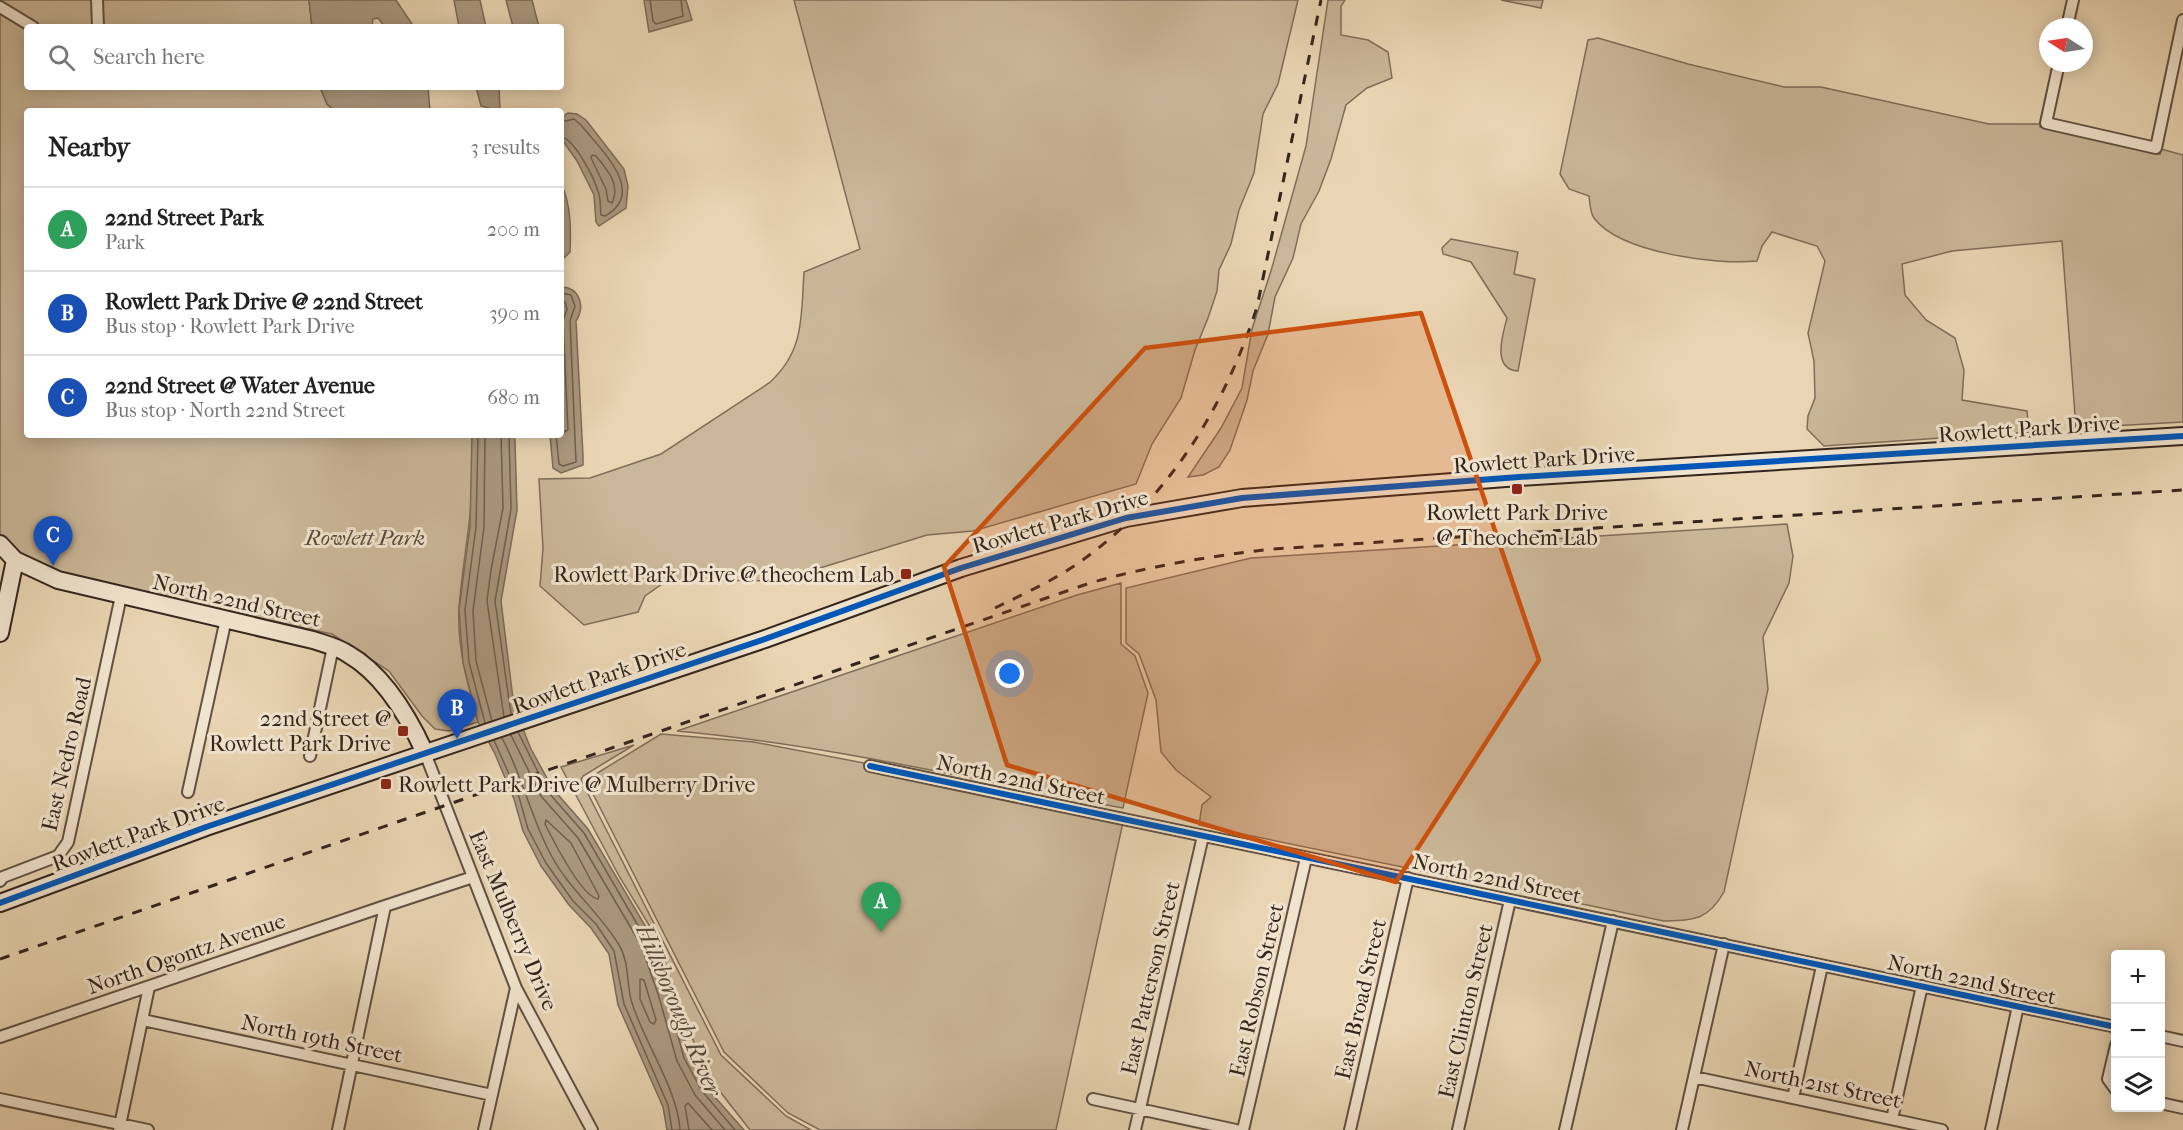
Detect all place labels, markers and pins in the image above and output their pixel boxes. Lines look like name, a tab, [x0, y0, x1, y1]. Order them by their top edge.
marker: Rowlett Park Drive @ Theochem Lab	[1510, 482, 1524, 496]
place label: Rowlett Park Drive @ Theochem Lab	[1426, 500, 1608, 551]
pin: C	[34, 516, 72, 566]
place label: Rowlett Park Drive @ theochem Lab	[553, 562, 894, 588]
marker: Rowlett Park Drive @ theochem Lab	[899, 567, 913, 581]
pin: B	[438, 690, 476, 739]
place label: 22nd Street @ Rowlett Park Drive	[209, 706, 391, 757]
marker: 22nd Street @ Rowlett Park Drive	[396, 724, 410, 738]
place label: Rowlett Park Drive @ Mulberry Drive	[398, 772, 755, 798]
marker: Rowlett Park Drive @ Mulberry Drive	[379, 777, 393, 791]
pin: A	[862, 882, 900, 932]

